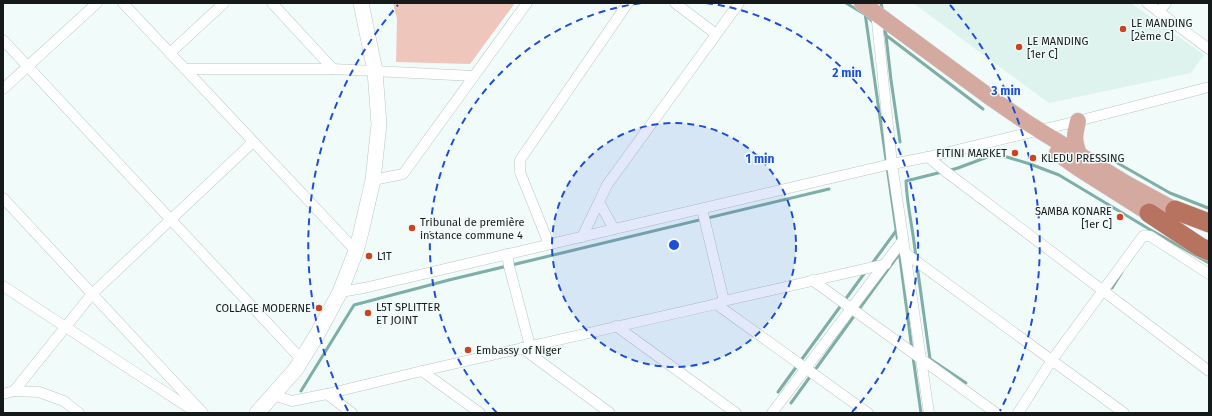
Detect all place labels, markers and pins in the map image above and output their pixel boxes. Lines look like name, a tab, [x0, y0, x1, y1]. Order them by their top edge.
place label: LE MANDING [2ème C]	[1131, 17, 1192, 43]
marker: LE MANDING [2ème C]	[1118, 24, 1128, 34]
place label: LE MANDING [1er C]	[1027, 35, 1088, 61]
marker: LE MANDING [1er C]	[1014, 42, 1024, 52]
place label: FITINI MARKET	[936, 147, 1007, 160]
marker: FITINI MARKET	[1010, 148, 1020, 158]
place label: KLEDU PRESSING	[1041, 152, 1125, 165]
marker: KLEDU PRESSING	[1028, 153, 1038, 163]
place label: SAMBA KONARE [1er C]	[1035, 205, 1112, 231]
marker: SAMBA KONARE [1er C]	[1115, 212, 1125, 222]
place label: Tribunal de première instance commune 4	[420, 216, 524, 242]
marker: Tribunal de première instance commune 4	[407, 223, 417, 233]
centre of rings	[667, 238, 681, 252]
place label: L1T	[377, 250, 392, 263]
marker: L1T	[364, 251, 374, 261]
place label: L5T SPLITTER ET JOINT	[376, 301, 440, 327]
place label: COLLAGE MODERNE	[215, 302, 311, 315]
marker: COLLAGE MODERNE	[314, 303, 324, 313]
marker: L5T SPLITTER ET JOINT	[363, 308, 373, 318]
place label: Embassy of Niger	[476, 344, 562, 357]
marker: Embassy of Niger	[463, 345, 473, 355]

